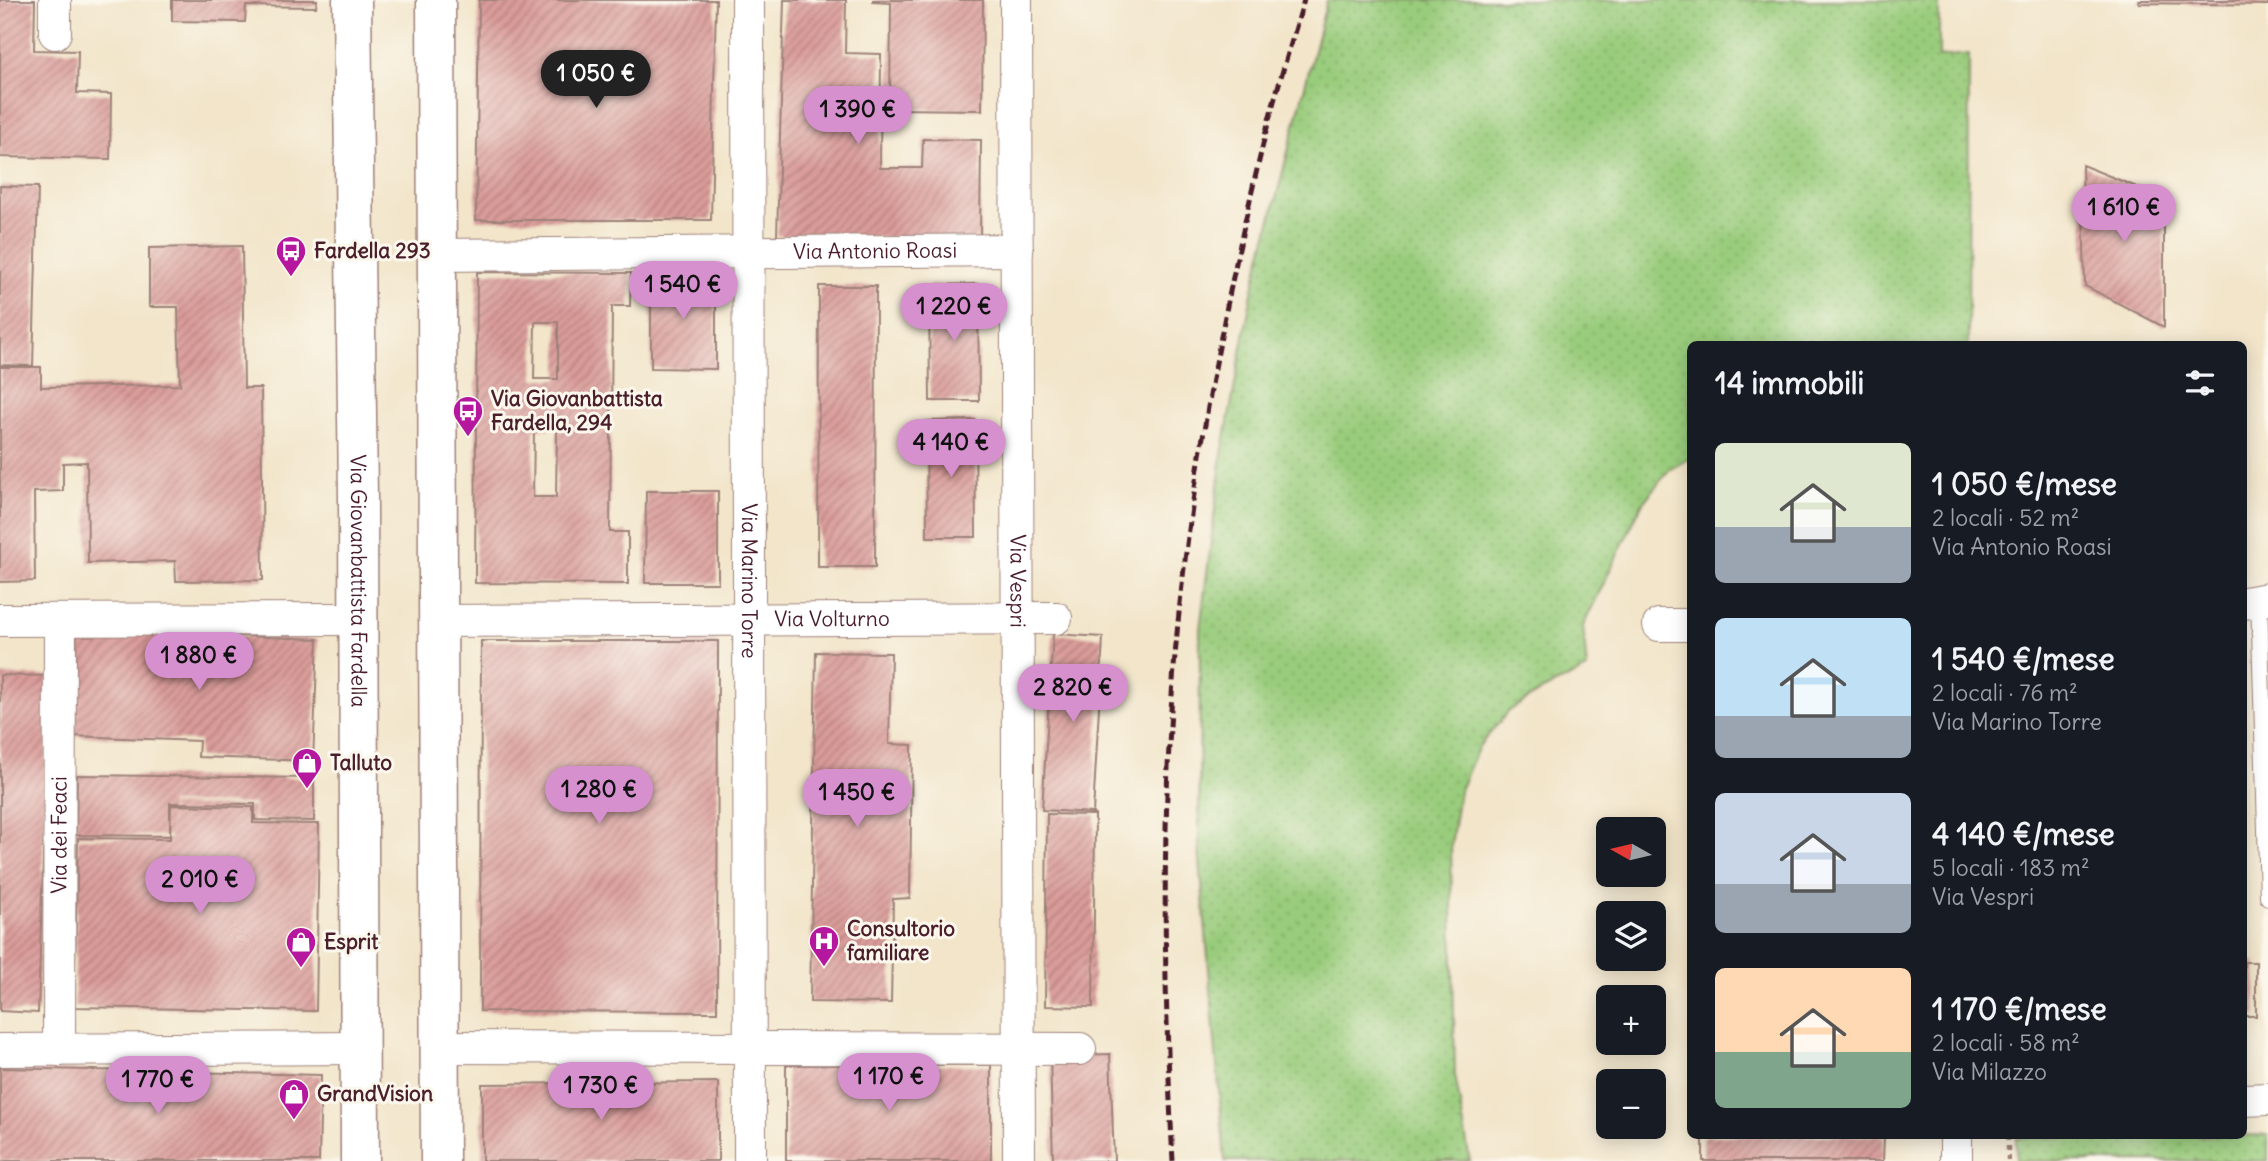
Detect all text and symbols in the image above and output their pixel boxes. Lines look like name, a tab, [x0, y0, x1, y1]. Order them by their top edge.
pin: 1 050 €	[531, 50, 661, 110]
text: 1 050 €	[557, 58, 635, 87]
pin: 1 390 €	[793, 86, 923, 146]
text: 1 390 €	[820, 94, 896, 123]
pin: 1 610 €	[2059, 184, 2189, 244]
text: 1 610 €	[2088, 192, 2160, 221]
bus stop icon: Fardella 293	[274, 234, 308, 278]
place label: Fardella 293	[314, 237, 431, 264]
street label: Via Antonio Roasi	[793, 237, 957, 265]
pin: 1 540 €	[618, 262, 748, 321]
text: 1 540 €	[645, 269, 721, 298]
pin: 1 220 €	[889, 284, 1019, 343]
text: 1 220 €	[916, 291, 992, 320]
text: 14 immobili	[1715, 364, 1864, 402]
icon: filters	[2181, 364, 2219, 402]
place label: Via Giovanbattista Fardella, 294	[491, 385, 663, 436]
bus stop icon: Via Giovanbattista Fardella, 294	[451, 394, 485, 438]
pin: 4 140 €	[886, 420, 1016, 479]
text: 4 140 €	[913, 427, 989, 456]
street label: Via Giovanbattista Fardella	[344, 454, 373, 708]
text: 1 050 €/mese	[1932, 465, 2117, 503]
icon: home	[1771, 471, 1855, 555]
street label: Via Marino Torre	[736, 503, 763, 659]
text: 2 locali · 52 m²	[1932, 503, 2079, 532]
text: Via Antonio Roasi	[1932, 532, 2112, 561]
street label: Via Vespri	[1004, 534, 1032, 628]
street label: Via Volturno	[774, 605, 890, 632]
pin: 1 880 €	[134, 632, 264, 692]
text: 1 880 €	[161, 640, 237, 669]
text: 1 540 €/mese	[1932, 640, 2115, 678]
icon: home	[1771, 646, 1855, 730]
pin: 2 820 €	[1008, 664, 1138, 724]
text: 2 820 €	[1033, 672, 1113, 701]
text: 2 locali · 76 m²	[1932, 678, 2078, 707]
text: Via Marino Torre	[1932, 707, 2102, 736]
shop icon: Talluto	[290, 746, 324, 790]
place label: Talluto	[330, 749, 392, 776]
pin: 1 280 €	[534, 766, 664, 826]
pin: 1 450 €	[792, 770, 922, 829]
text: 1 280 €	[561, 774, 637, 803]
street label: Via dei Feaci	[45, 776, 73, 894]
text: 1 450 €	[819, 777, 895, 806]
text: 4 140 €/mese	[1932, 815, 2115, 853]
north arrow	[1596, 817, 1666, 887]
map controls	[1596, 817, 1666, 1139]
icon: home	[1771, 821, 1855, 905]
text: 5 locali · 183 m²	[1932, 853, 2089, 882]
pin: 2 010 €	[135, 856, 265, 916]
text: 2 010 €	[161, 864, 239, 893]
text: Via Vespri	[1932, 882, 2034, 911]
button: layers	[1596, 901, 1666, 971]
place label: Consultorio familiare	[847, 915, 955, 966]
hospital icon: Consultorio familiare	[807, 924, 841, 968]
shop icon: Esprit	[284, 925, 318, 969]
place label: Esprit	[324, 928, 379, 955]
button: +	[1596, 985, 1666, 1055]
text: 1 170 €/mese	[1932, 990, 2107, 1028]
icon: home	[1771, 996, 1855, 1080]
text: 2 locali · 58 m²	[1932, 1028, 2080, 1057]
pin: 1 170 €	[824, 1054, 954, 1113]
pin: 1 770 €	[93, 1056, 223, 1116]
text: Via Milazzo	[1932, 1057, 2047, 1086]
text: 1 170 €	[854, 1061, 924, 1090]
pin: 1 730 €	[536, 1062, 666, 1122]
text: 1 770 €	[122, 1064, 194, 1093]
button: −	[1596, 1069, 1666, 1139]
text: 1 730 €	[564, 1070, 638, 1099]
shop icon: GrandVision	[277, 1077, 311, 1121]
place label: GrandVision	[317, 1080, 433, 1107]

